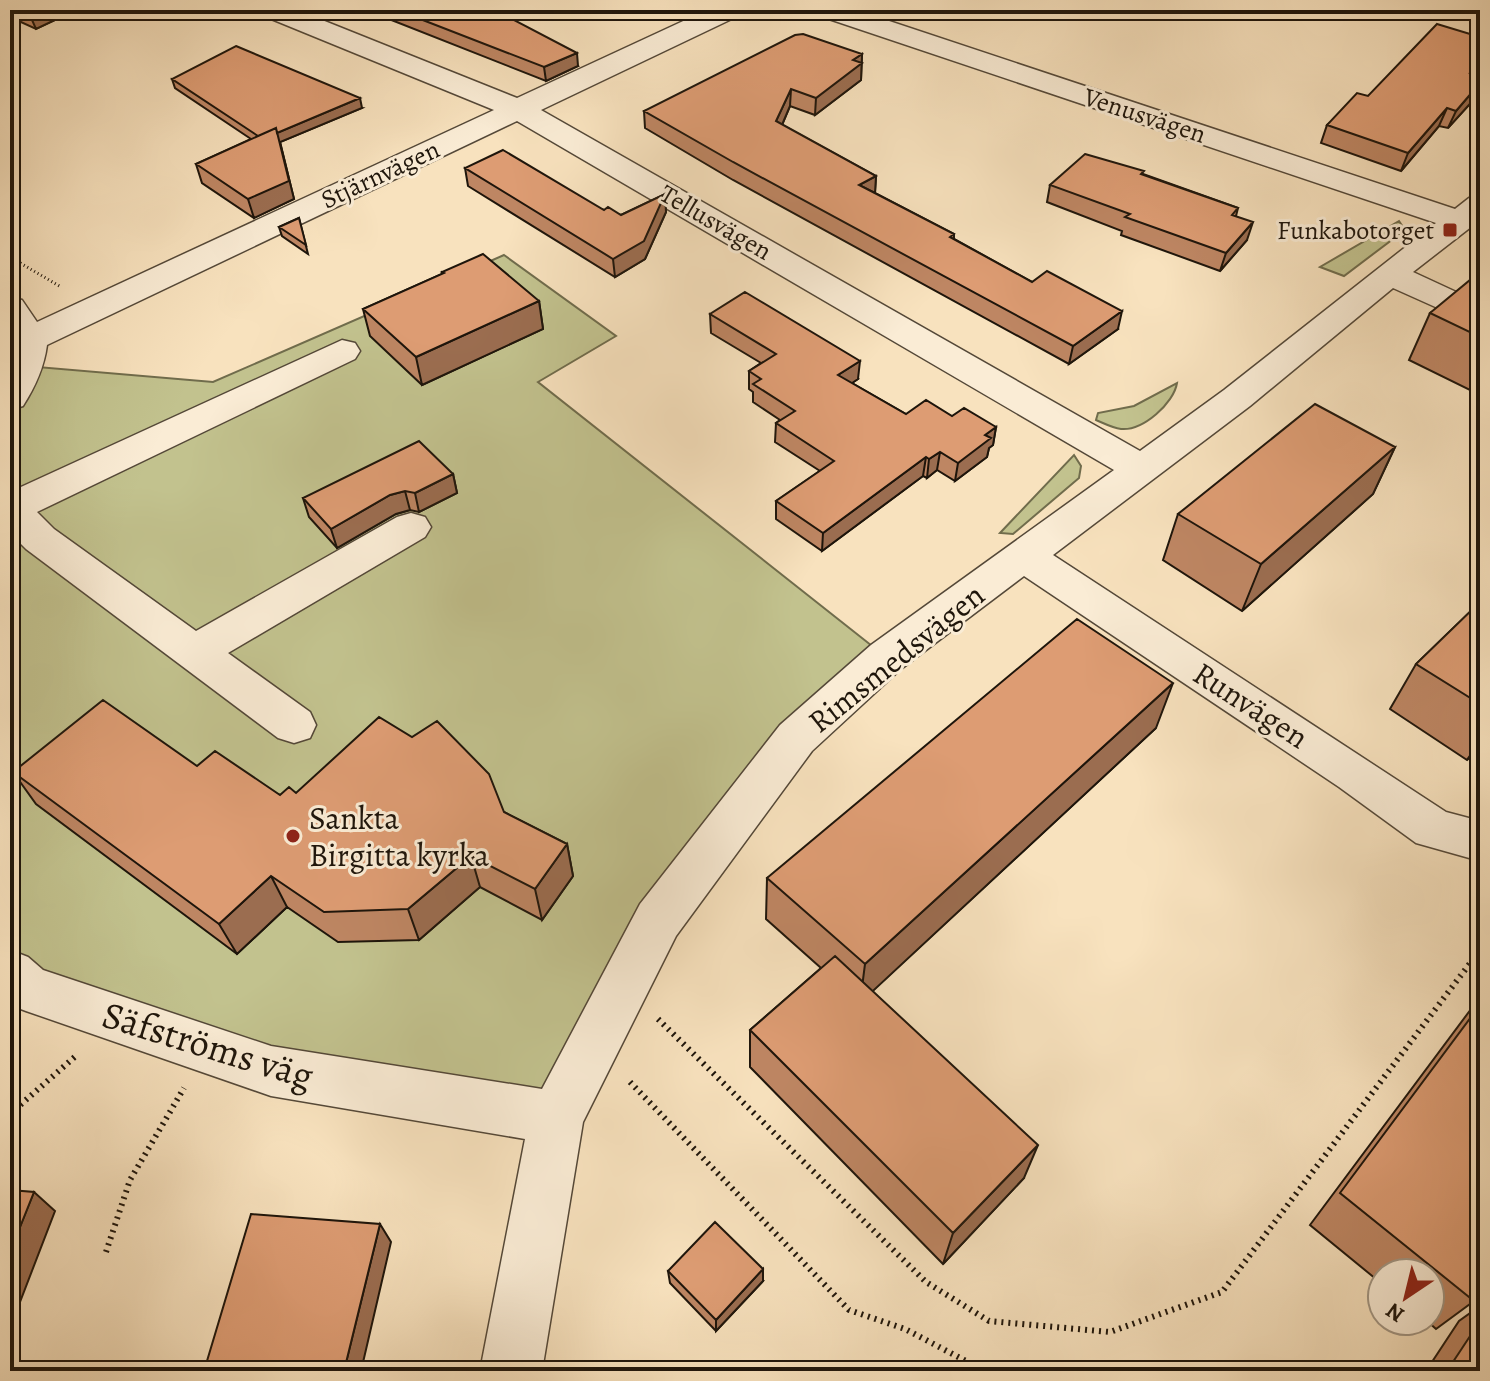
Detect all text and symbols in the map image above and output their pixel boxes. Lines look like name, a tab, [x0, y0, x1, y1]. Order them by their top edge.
street label: Venusvägen	[1078, 79, 1210, 152]
street label: Stjärnvägen	[315, 132, 445, 217]
street label: Tellusvägen	[653, 176, 778, 269]
place label: Funkabotorget	[1277, 213, 1434, 248]
marker: Funkabotorget	[1441, 221, 1459, 239]
street label: Rimsmedsvägen	[798, 573, 994, 743]
street label: Runvägen	[1185, 651, 1317, 759]
place label: Sankta Birgitta kyrka	[309, 796, 489, 877]
marker: Sankta Birgitta kyrka	[284, 827, 302, 845]
street label: Säfströms väg	[96, 988, 320, 1102]
north arrow	[1366, 1257, 1446, 1337]
text: N	[1380, 1296, 1410, 1329]

